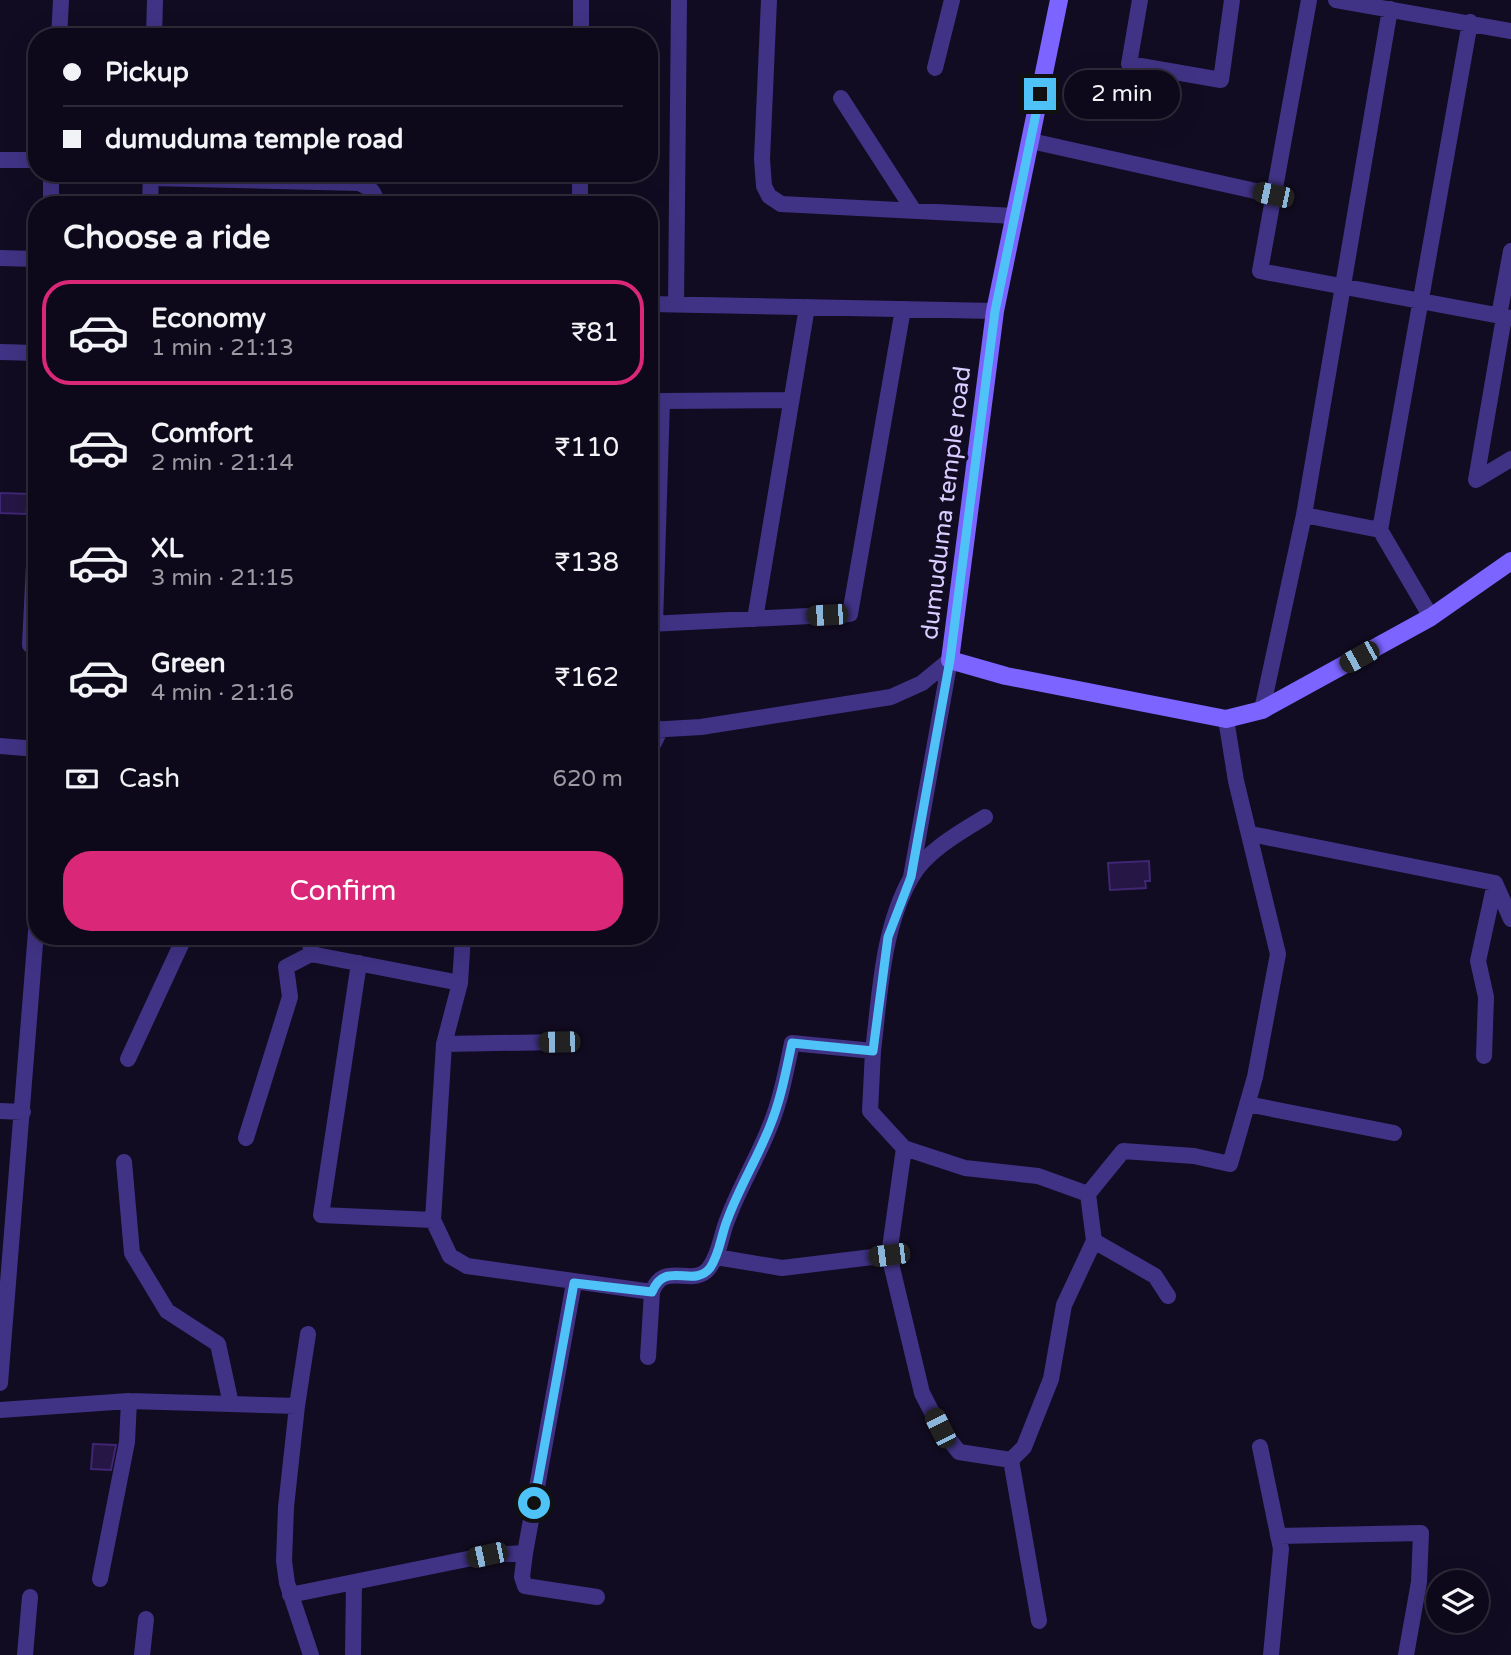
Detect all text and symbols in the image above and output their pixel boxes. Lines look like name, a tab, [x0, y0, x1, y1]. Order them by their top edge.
text: Pickup	[105, 57, 189, 88]
callout: 2 min	[1064, 70, 1180, 119]
route end	[1024, 78, 1056, 110]
text: 2 min	[1091, 80, 1153, 108]
text: dumuduma temple road	[105, 124, 403, 155]
car	[1251, 180, 1296, 210]
text: Choose a ride	[63, 219, 270, 257]
icon: car	[67, 301, 130, 364]
text: Economy	[151, 303, 266, 334]
text: ₹81	[571, 317, 619, 348]
text: 1 min · 21:13	[151, 334, 294, 362]
street label: dumuduma temple road	[915, 365, 977, 641]
icon: car	[67, 416, 130, 479]
text: Comfort	[151, 418, 253, 449]
text: ₹110	[555, 432, 619, 463]
text: 2 min · 21:14	[151, 449, 294, 477]
icon: car	[67, 531, 130, 594]
text: XL	[151, 533, 183, 564]
text: ₹138	[555, 547, 619, 578]
text: 3 min · 21:15	[151, 564, 294, 592]
car	[806, 603, 849, 627]
car	[1336, 638, 1383, 676]
icon: car	[67, 646, 130, 709]
text: Green	[151, 648, 226, 679]
text: ₹162	[555, 662, 619, 693]
text: 4 min · 21:16	[151, 679, 294, 707]
icon: cash	[63, 760, 101, 798]
text: Cash	[119, 763, 180, 794]
text: 620 m	[553, 765, 623, 793]
button: Confirm	[63, 851, 623, 931]
car	[538, 1031, 581, 1053]
car	[867, 1242, 912, 1268]
car	[922, 1405, 959, 1451]
route start	[518, 1487, 550, 1519]
car	[465, 1540, 510, 1570]
map controls	[1426, 1570, 1489, 1633]
button: layers	[1426, 1570, 1489, 1633]

